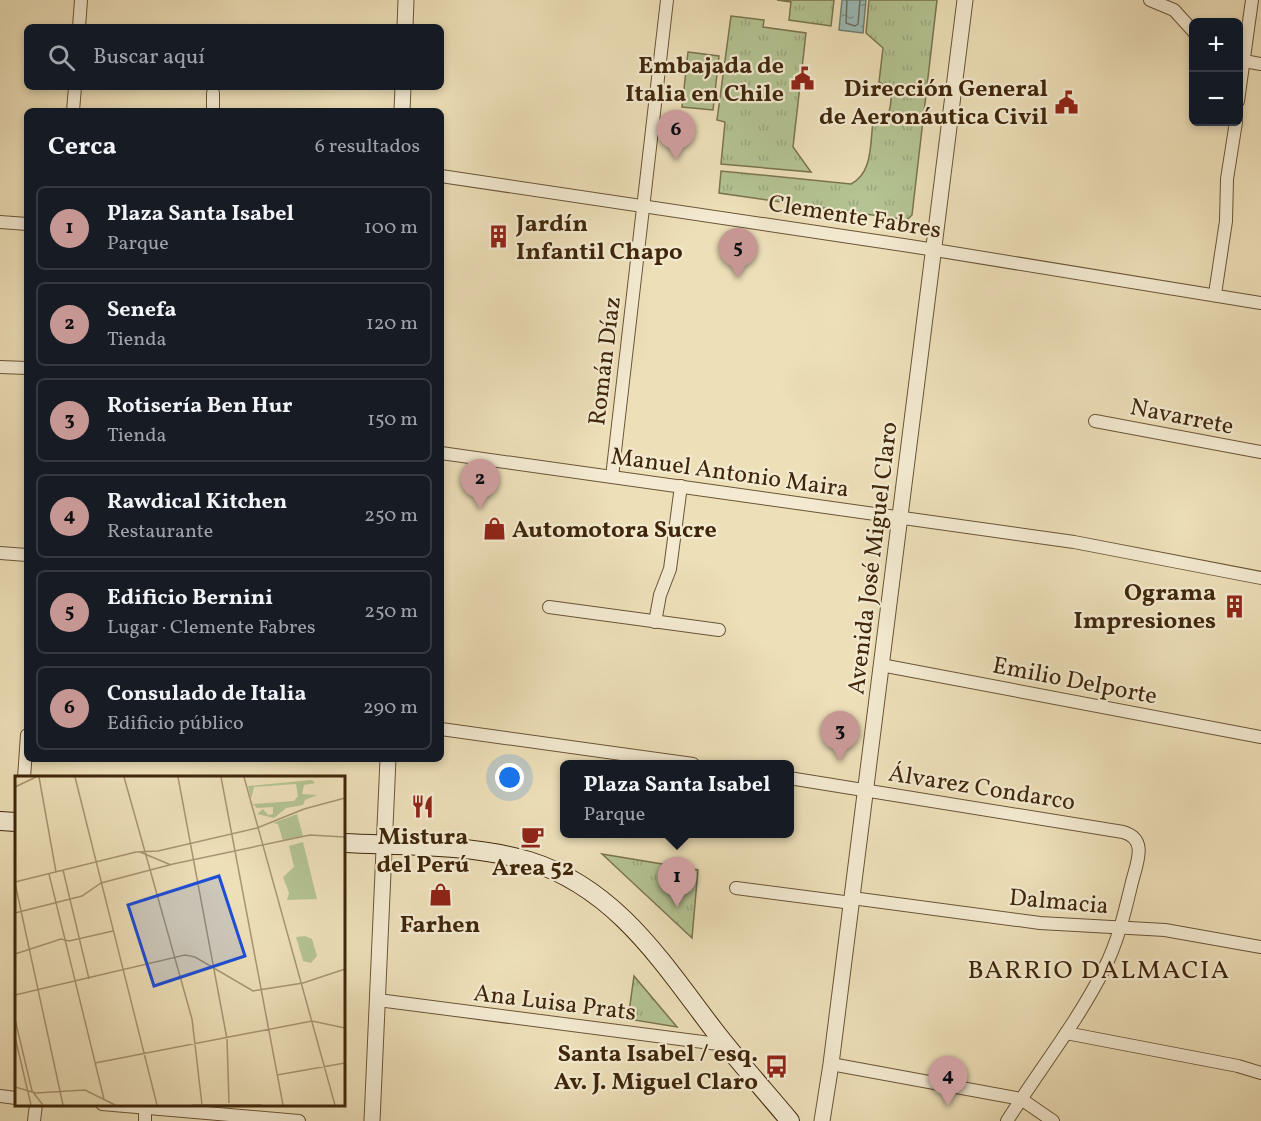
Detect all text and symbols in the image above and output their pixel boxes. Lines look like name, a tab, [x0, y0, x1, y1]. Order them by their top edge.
map controls	[1189, 18, 1243, 126]
button: +	[1189, 18, 1243, 72]
search box	[24, 24, 444, 90]
icon: search	[45, 41, 78, 74]
text: Buscar aquí	[93, 42, 205, 73]
place label: Embajada de Italia en Chile	[625, 50, 784, 112]
public building icon: Embajada de Italia en Chile	[789, 66, 815, 92]
button: −	[1189, 72, 1243, 126]
place label: Dirección General de Aeronáutica Civil	[819, 73, 1048, 135]
public building icon: Dirección General de Aeronáutica Civil	[1053, 89, 1079, 115]
pin: 6	[656, 110, 696, 160]
text: Cerca	[48, 129, 117, 165]
text: 6 resultados	[315, 133, 420, 161]
street label: Clemente Fabres	[766, 188, 944, 248]
text: Plaza Santa Isabel	[107, 199, 294, 230]
place label: Jardín Infantil Chapo	[515, 208, 683, 270]
text: 1	[65, 214, 74, 242]
text: 100 m	[364, 214, 418, 242]
building icon: Jardín Infantil Chapo	[485, 224, 511, 250]
pin: 5	[718, 228, 758, 278]
text: Parque	[107, 230, 169, 258]
text: Senefa	[107, 295, 177, 326]
street label: Román Díaz	[581, 295, 631, 428]
text: 2	[64, 310, 75, 338]
text: 120 m	[366, 310, 418, 338]
text: Tienda	[107, 326, 166, 354]
text: Rotisería Ben Hur	[107, 391, 293, 422]
street label: Navarrete	[1127, 391, 1236, 445]
text: 3	[64, 406, 75, 434]
text: 150 m	[367, 406, 418, 434]
street label: Avenida José Miguel Claro	[840, 420, 908, 697]
text: Tienda	[107, 422, 166, 450]
street label: Manuel Antonio Maira	[608, 440, 851, 508]
pin: 2	[460, 460, 500, 509]
text: Rawdical Kitchen	[107, 487, 287, 518]
text: 4	[63, 502, 76, 530]
text: 250 m	[364, 502, 418, 530]
place label: Automotora Sucre	[512, 514, 717, 548]
shop icon: Automotora Sucre	[481, 516, 507, 542]
text: Restaurante	[107, 518, 213, 546]
place label: Ograma Impresiones	[1074, 577, 1216, 639]
text: Edificio Bernini	[107, 583, 273, 614]
building icon: Ograma Impresiones	[1221, 593, 1247, 619]
text: 5	[65, 598, 74, 626]
text: 250 m	[364, 598, 418, 626]
text: Lugar · Clemente Fabres	[107, 614, 315, 642]
street label: Emilio Delporte	[989, 649, 1160, 715]
text: Consulado de Italia	[107, 679, 307, 710]
text: 6	[64, 694, 75, 722]
text: 290 m	[363, 694, 418, 722]
text: Edificio público	[107, 710, 244, 738]
pin: 3	[820, 712, 860, 761]
street label: Álvarez Condarco	[886, 757, 1078, 821]
popup	[560, 760, 794, 838]
your location	[495, 763, 524, 792]
text: Plaza Santa Isabel	[584, 770, 770, 801]
inset map	[15, 776, 345, 1106]
restaurant icon: Mistura del Perú	[410, 793, 436, 819]
text: Parque	[584, 801, 645, 829]
place label: Mistura del Perú	[377, 821, 470, 883]
cafe icon: Area 52	[520, 824, 546, 850]
place label: Area 52	[492, 852, 574, 886]
pin: 1	[658, 858, 696, 907]
shop icon: Farhen	[427, 881, 453, 907]
street label: Dalmacia	[1008, 882, 1110, 924]
place label: Farhen	[400, 909, 481, 943]
district label: BARRIO DALMACIA	[967, 953, 1231, 989]
street label: Ana Luisa Prats	[472, 977, 638, 1031]
place label: Santa Isabel / esq. Av. J. Miguel Claro	[554, 1038, 758, 1100]
bus stop icon: Santa Isabel / esq. Av. J. Miguel Claro	[763, 1054, 789, 1080]
pin: 4	[928, 1056, 968, 1106]

